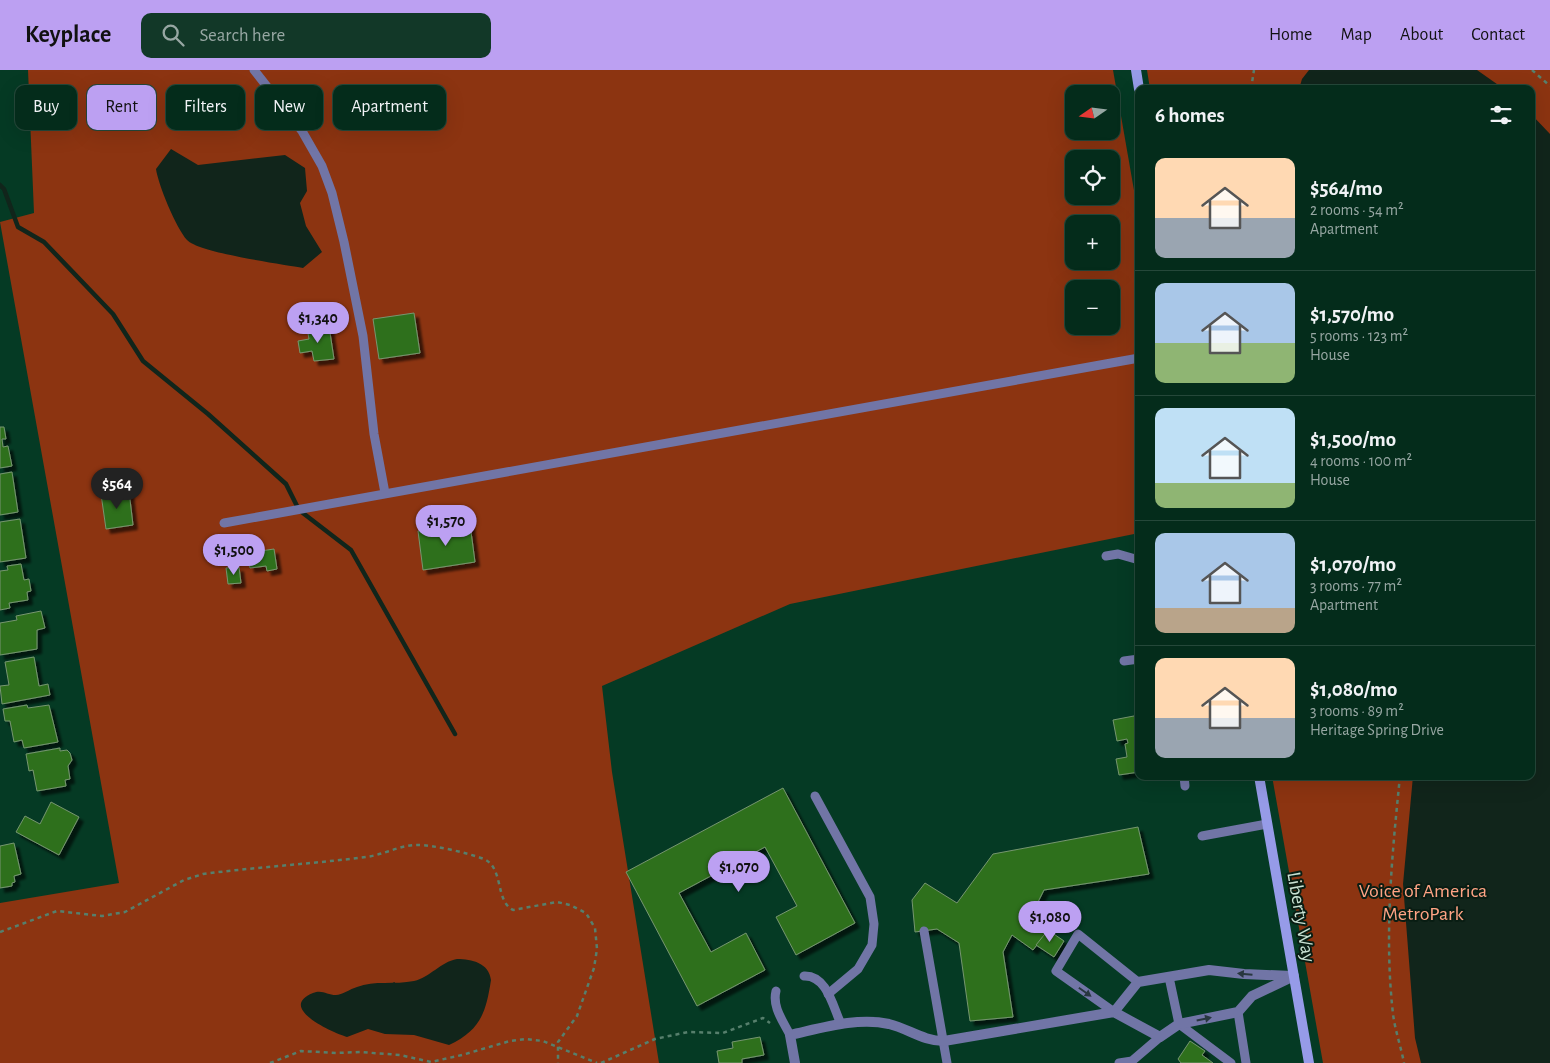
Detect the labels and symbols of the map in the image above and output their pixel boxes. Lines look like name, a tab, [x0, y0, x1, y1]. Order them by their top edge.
north arrow	[1065, 85, 1120, 140]
pin: $1,340	[277, 302, 359, 344]
pin: $564	[87, 468, 147, 510]
pin: $1,570	[405, 504, 487, 547]
pin: $1,500	[193, 534, 275, 576]
pin: $1,070	[698, 850, 780, 893]
street label: Liberty Way	[1283, 870, 1319, 964]
park label: Voice of America MetroPark	[1359, 881, 1487, 924]
pin: $1,080	[1009, 900, 1091, 943]
one-way arrow	[1237, 970, 1253, 978]
one-way arrow	[1078, 987, 1092, 997]
one-way arrow	[1196, 1015, 1211, 1023]

